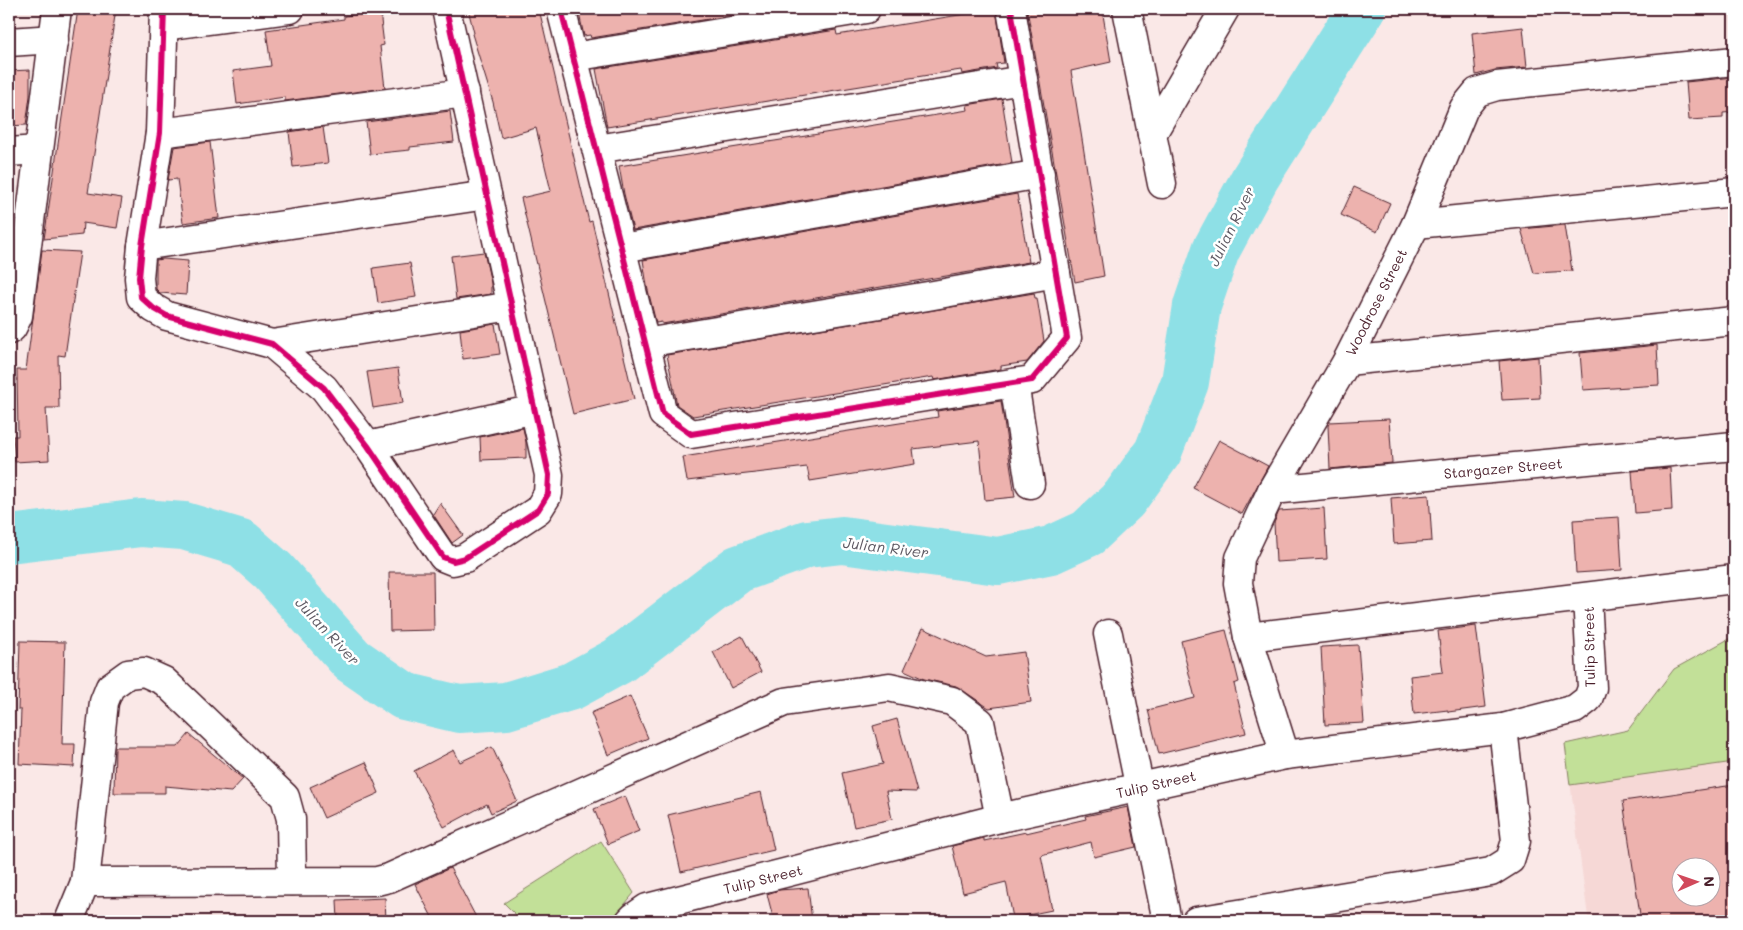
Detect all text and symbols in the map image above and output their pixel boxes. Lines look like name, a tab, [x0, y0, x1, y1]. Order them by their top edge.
water label: Julian River	[1203, 182, 1259, 269]
street label: Woodrose Street	[1341, 245, 1411, 359]
street label: Stargazer Street	[1443, 453, 1563, 483]
water label: Julian River	[842, 532, 930, 562]
water label: Julian River	[291, 593, 365, 670]
street label: Tulip Street	[1579, 606, 1599, 688]
street label: Tulip Street	[1114, 766, 1198, 802]
north arrow	[1670, 858, 1720, 908]
street label: Tulip Street	[721, 860, 805, 898]
text: N	[1700, 876, 1719, 887]

